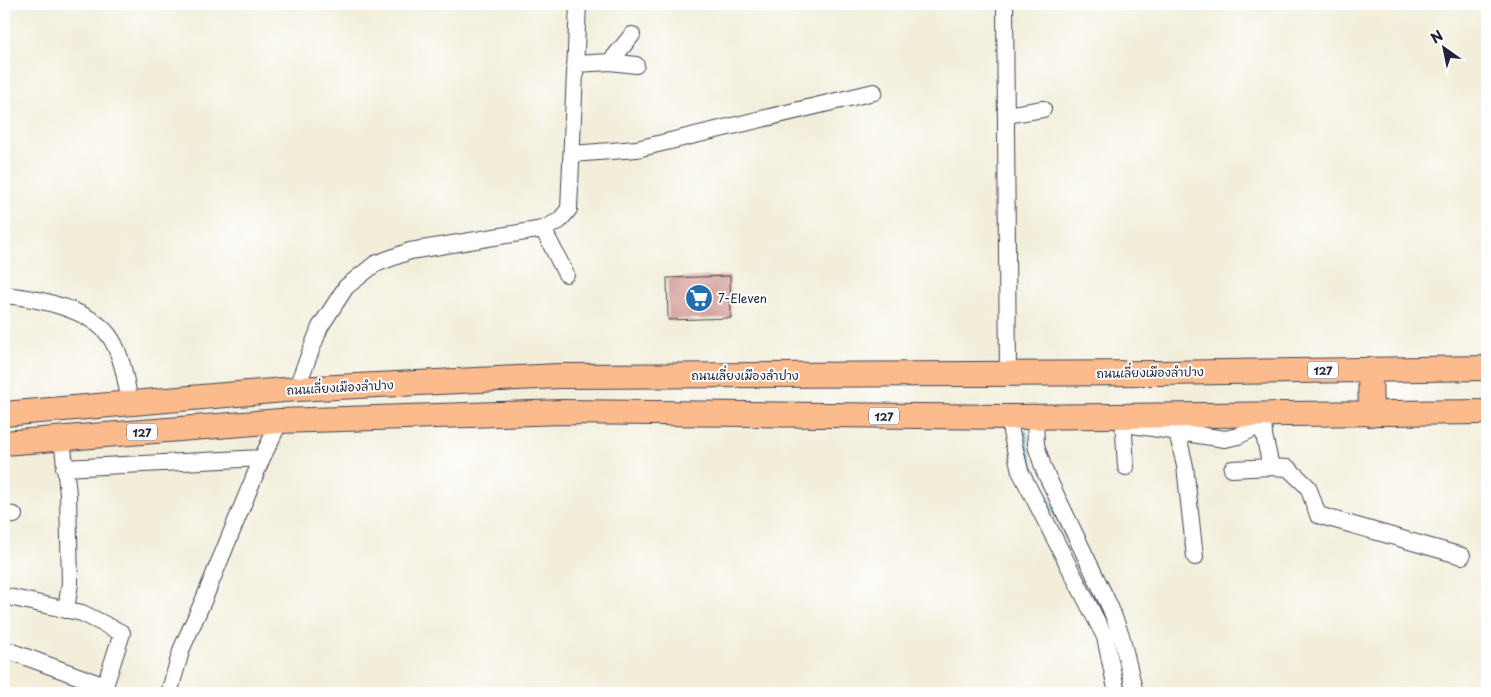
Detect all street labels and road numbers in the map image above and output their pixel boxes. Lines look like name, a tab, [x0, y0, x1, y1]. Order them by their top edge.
street label: ถนนเลี่ยงเมืองลำปาง	[1096, 361, 1204, 382]
road number: 127	[1308, 362, 1338, 378]
street label: ถนนเลี่ยงเมืองลำปาง	[691, 365, 799, 384]
street label: ถนนเลี่ยงเมืองลำปาง	[286, 374, 394, 399]
road number: 127	[869, 408, 899, 424]
road number: 127	[127, 424, 157, 441]

